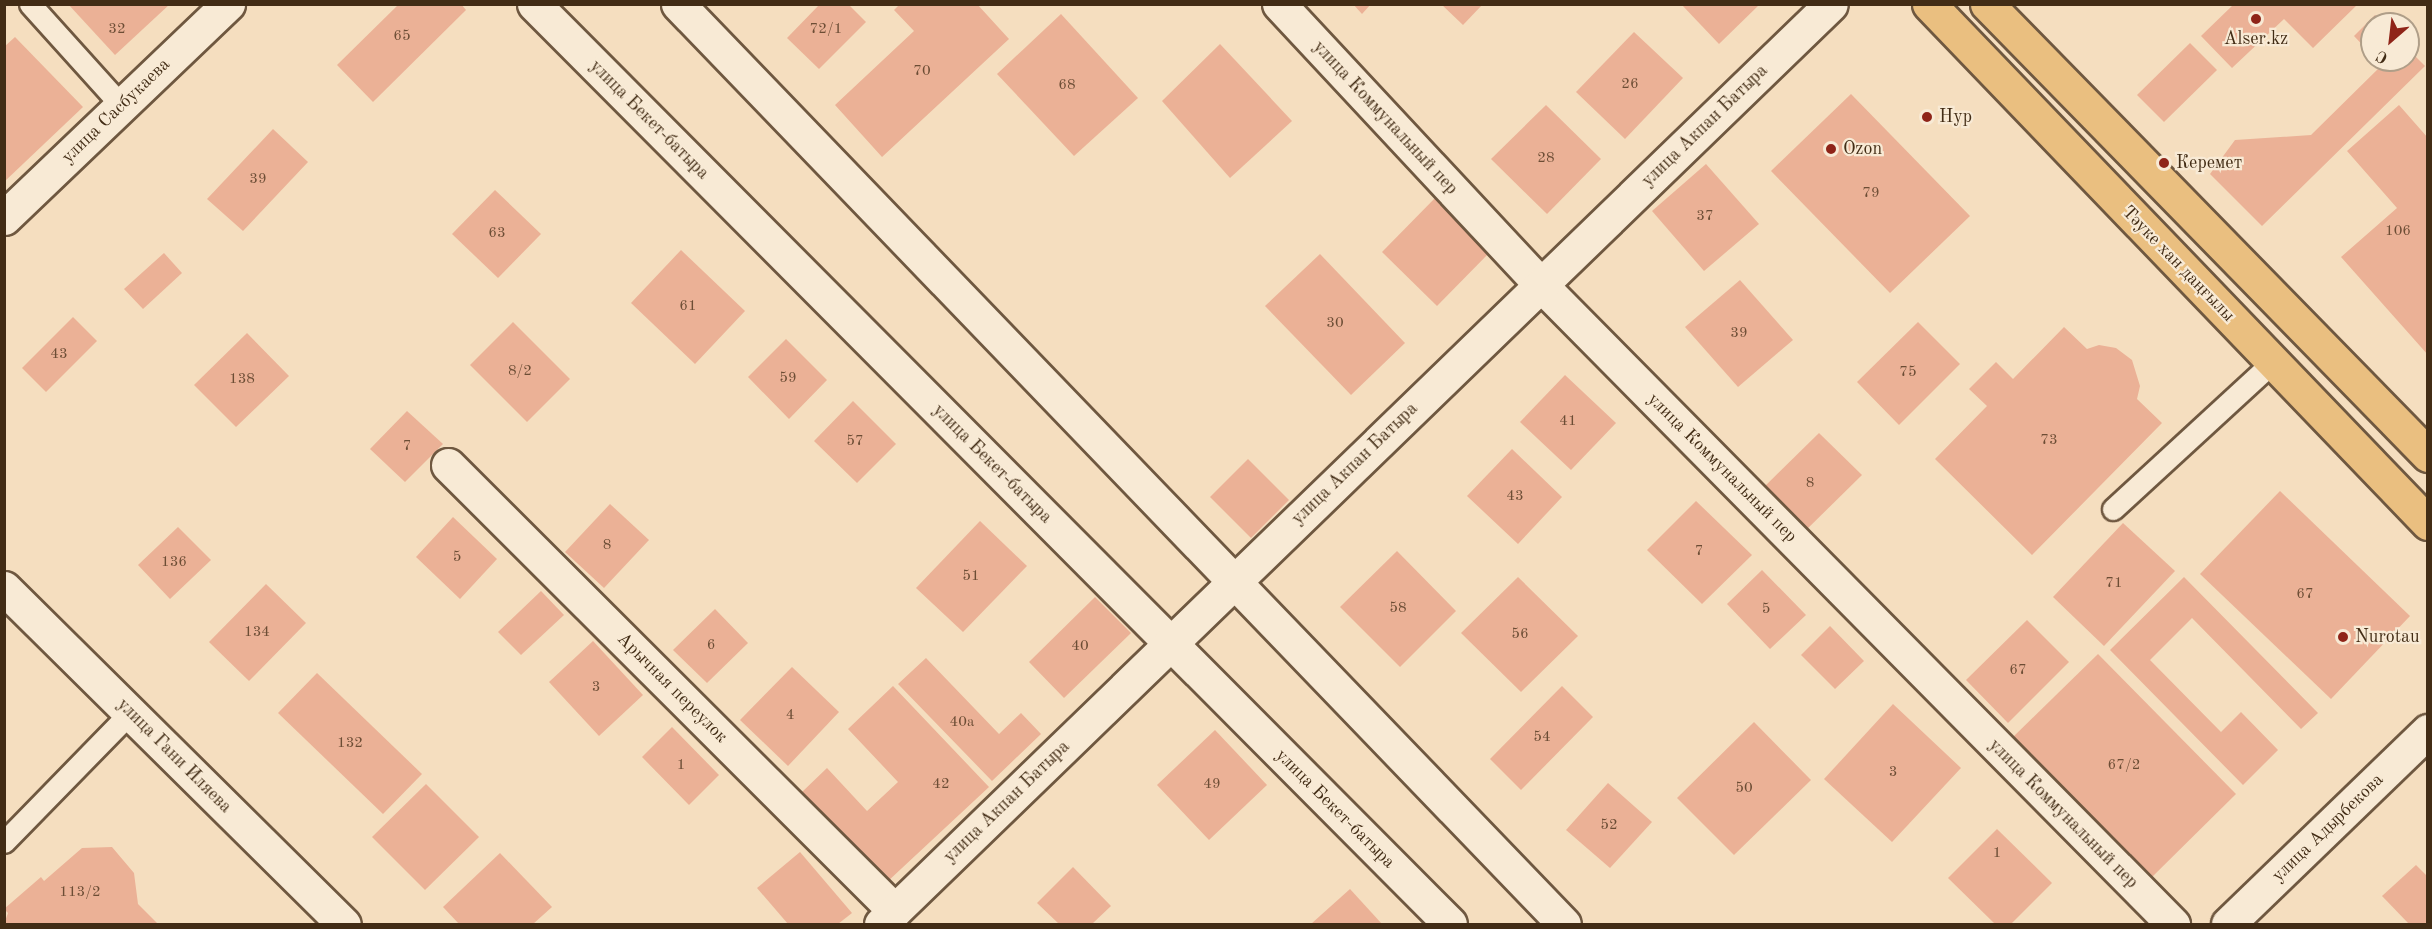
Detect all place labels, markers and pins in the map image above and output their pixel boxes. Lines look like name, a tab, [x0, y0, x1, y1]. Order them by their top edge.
marker: Alser.kz	[2249, 12, 2263, 26]
place label: Alser.kz	[2224, 28, 2288, 50]
place label: Нур	[1939, 106, 1972, 128]
marker: Нур	[1920, 110, 1934, 124]
place label: Ozon	[1843, 138, 1882, 160]
marker: Ozon	[1824, 142, 1838, 156]
place label: Керемет	[2176, 152, 2242, 174]
marker: Керемет	[2157, 156, 2171, 170]
place label: Nurotau	[2355, 626, 2420, 648]
marker: Nurotau	[2336, 630, 2350, 644]

